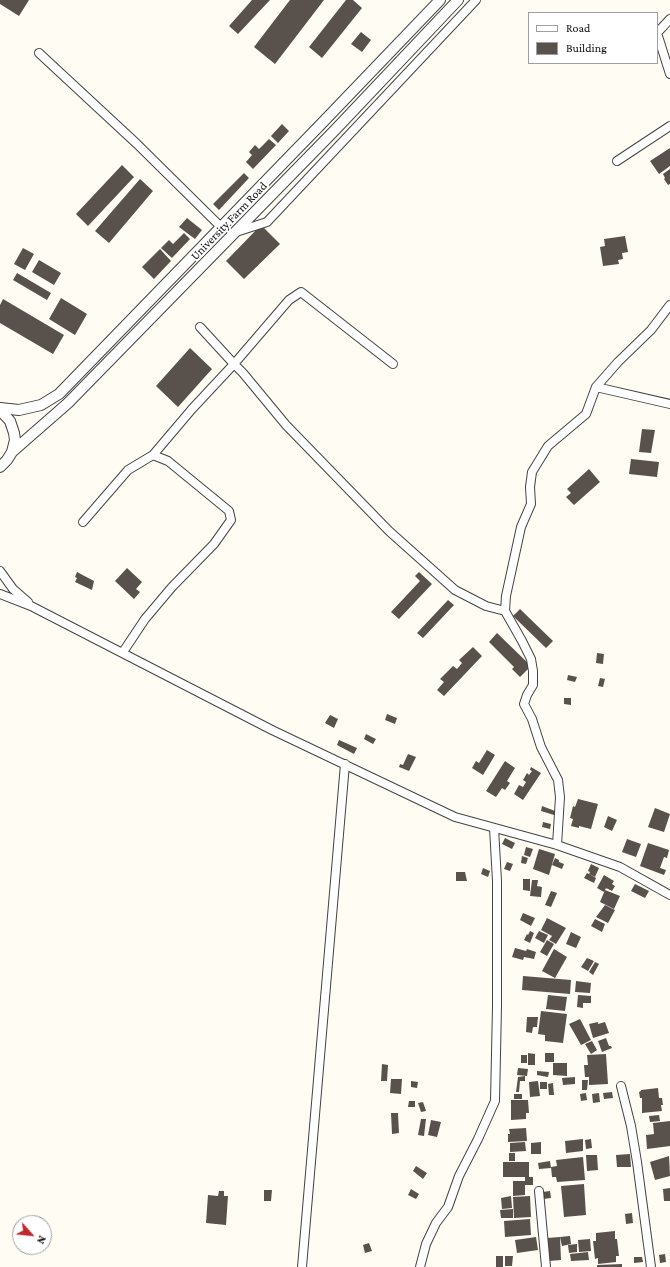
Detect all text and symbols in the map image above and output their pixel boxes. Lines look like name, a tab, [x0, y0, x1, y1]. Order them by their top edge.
legend	[528, 12, 658, 64]
text: Road	[566, 21, 590, 35]
text: Building	[566, 41, 607, 55]
street label: University Farm Road	[188, 179, 270, 263]
north arrow	[12, 1215, 52, 1255]
text: N	[35, 1234, 49, 1246]

